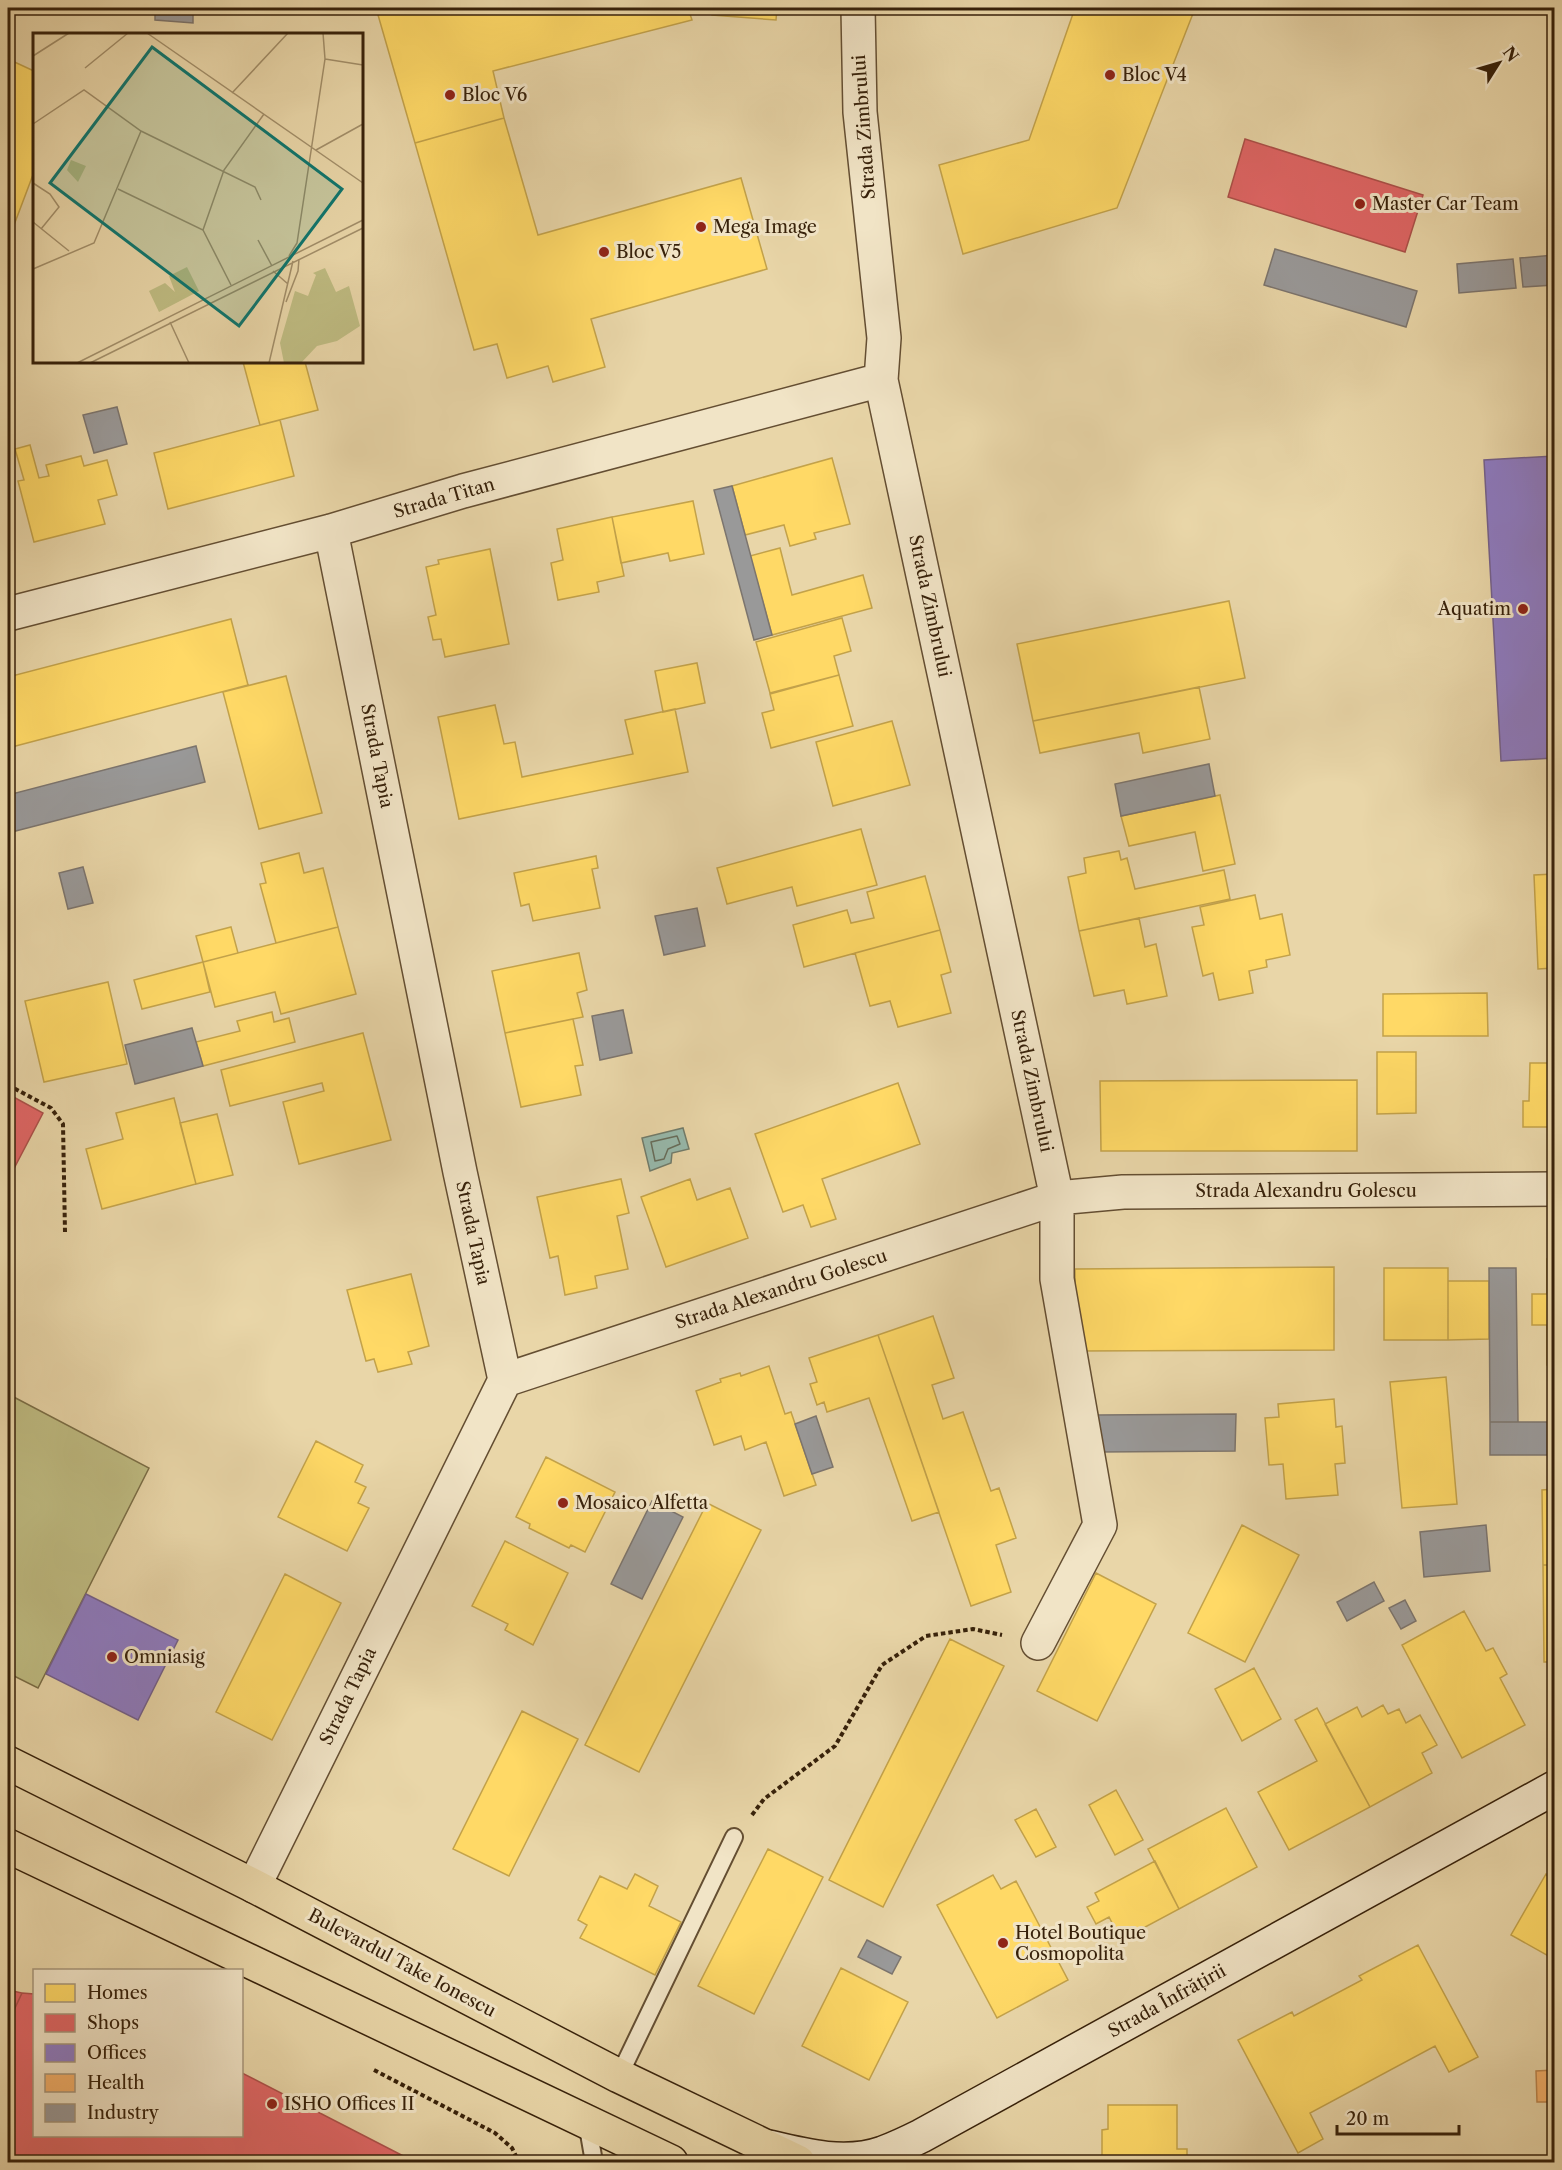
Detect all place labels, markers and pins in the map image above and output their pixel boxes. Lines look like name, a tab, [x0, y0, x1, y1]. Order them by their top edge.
place label: Bloc V4	[1122, 64, 1187, 86]
marker: Bloc V4	[1103, 68, 1117, 82]
place label: Bloc V6	[462, 84, 527, 106]
marker: Bloc V6	[443, 88, 457, 102]
place label: Master Car Team	[1372, 193, 1519, 215]
marker: Master Car Team	[1353, 197, 1367, 211]
place label: Mega Image	[713, 216, 817, 238]
marker: Mega Image	[694, 220, 708, 234]
place label: Bloc V5	[616, 241, 681, 263]
marker: Bloc V5	[597, 245, 611, 259]
place label: Aquatim	[1437, 598, 1511, 620]
marker: Aquatim	[1516, 602, 1530, 616]
place label: Mosaico Alfetta	[575, 1492, 709, 1514]
marker: Mosaico Alfetta	[556, 1496, 570, 1510]
place label: Omniasig	[124, 1646, 205, 1668]
marker: Omniasig	[105, 1650, 119, 1664]
place label: Hotel Boutique Cosmopolita	[1015, 1922, 1146, 1965]
marker: Hotel Boutique Cosmopolita	[996, 1936, 1010, 1950]
place label: ISHO Offices II	[284, 2093, 415, 2115]
marker: ISHO Offices II	[265, 2097, 279, 2111]

